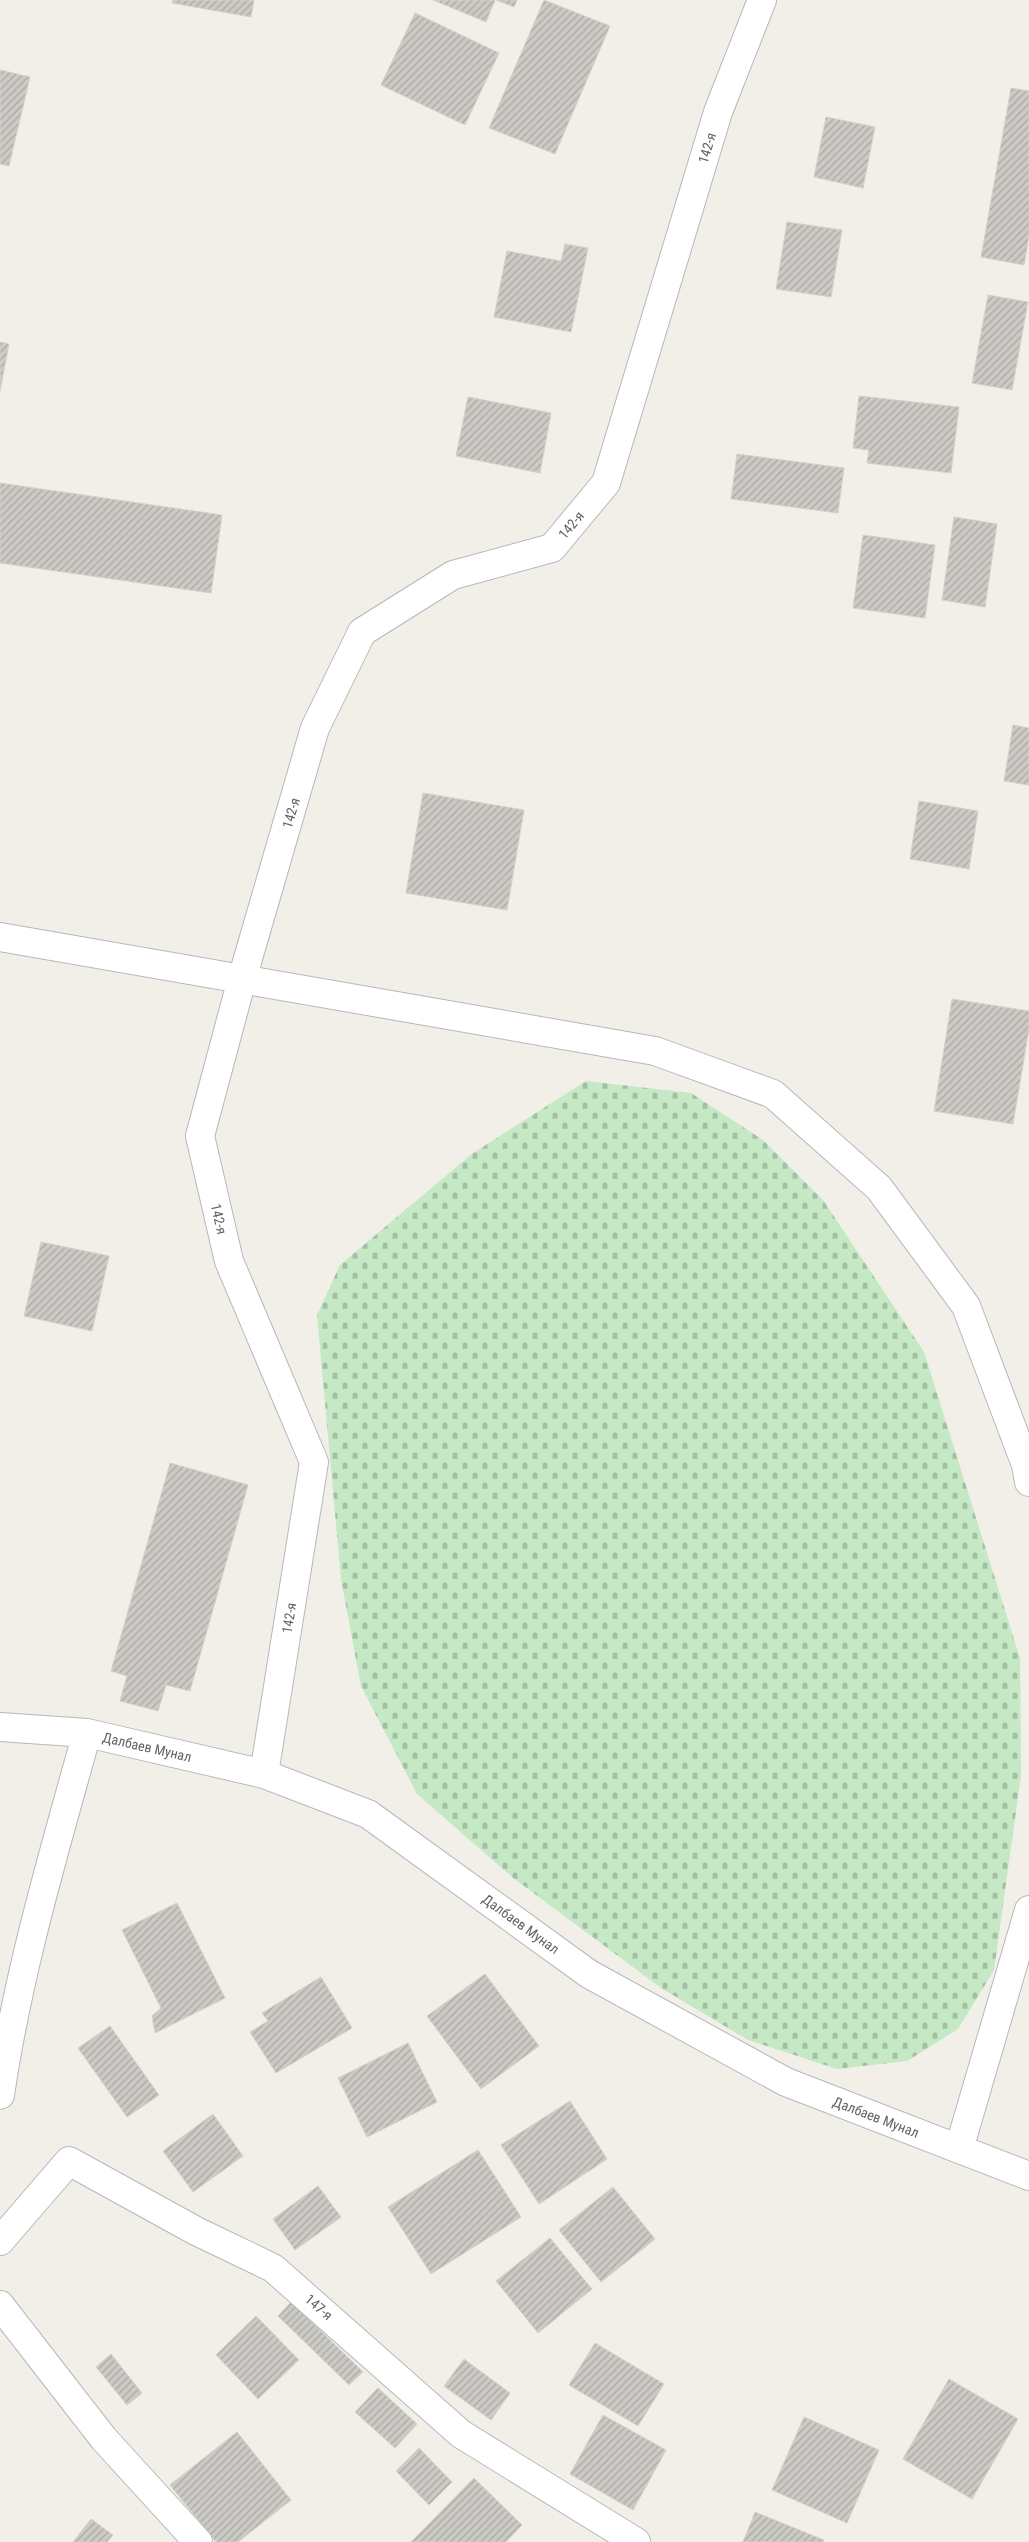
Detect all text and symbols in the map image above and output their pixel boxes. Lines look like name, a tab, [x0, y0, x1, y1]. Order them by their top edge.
street label: 142-я	[695, 131, 719, 165]
street label: 142-я	[555, 508, 587, 542]
street label: 142-я	[279, 796, 303, 830]
street label: 142-я	[208, 1202, 230, 1236]
street label: 142-я	[279, 1601, 299, 1635]
street label: Далбаев Мунал	[101, 1729, 193, 1765]
street label: Далбаев Мунал	[480, 1891, 562, 1957]
street label: Далбаев Мунал	[831, 2093, 921, 2141]
street label: 147-я	[302, 2291, 336, 2323]

